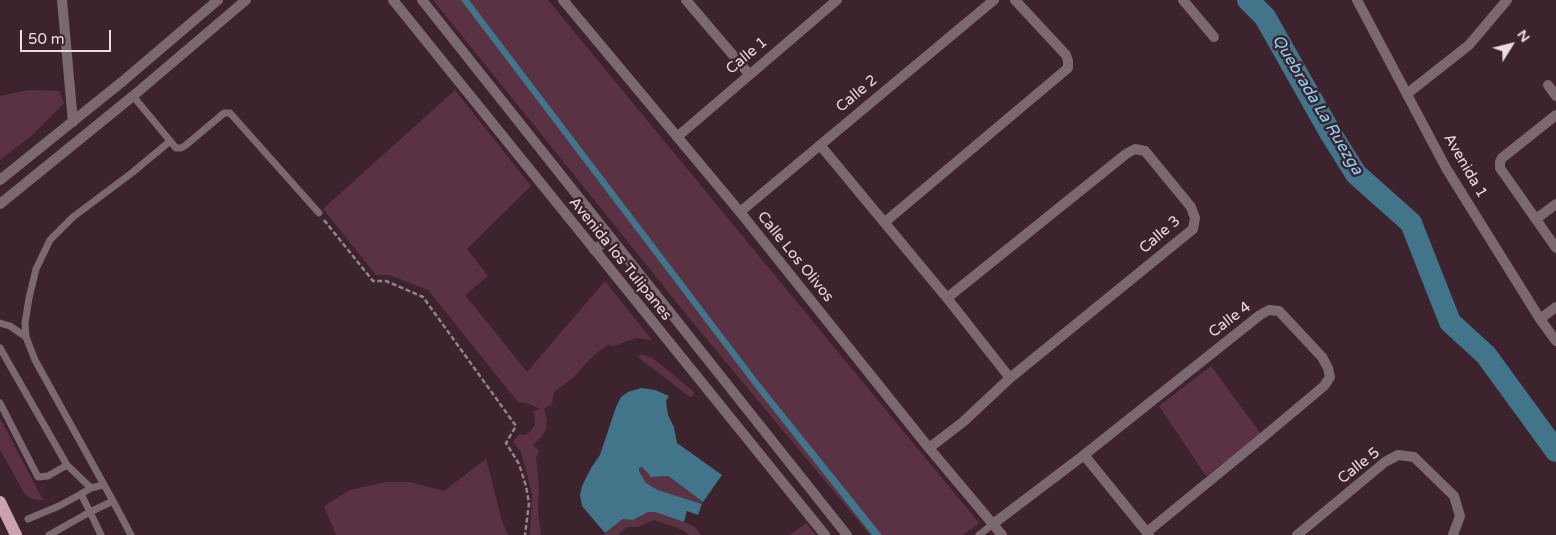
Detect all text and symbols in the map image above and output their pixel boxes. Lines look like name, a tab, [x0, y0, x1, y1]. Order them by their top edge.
scale bar	[22, 20, 114, 52]
north arrow	[1486, 20, 1536, 70]
text: N	[1513, 26, 1534, 45]
text: 50 m	[28, 30, 65, 48]
water label: Quebrada La Ruezga	[1268, 32, 1366, 178]
street label: Calle 1	[723, 34, 771, 78]
street label: Calle 2	[833, 72, 881, 116]
street label: Avenida 1	[1439, 131, 1491, 201]
street label: Avenida los Tulipanes	[565, 194, 675, 324]
street label: Calle Los Olivos	[753, 208, 837, 306]
street label: Calle 3	[1136, 212, 1184, 258]
street label: Calle 4	[1205, 298, 1255, 342]
street label: Calle 5	[1334, 444, 1384, 488]

